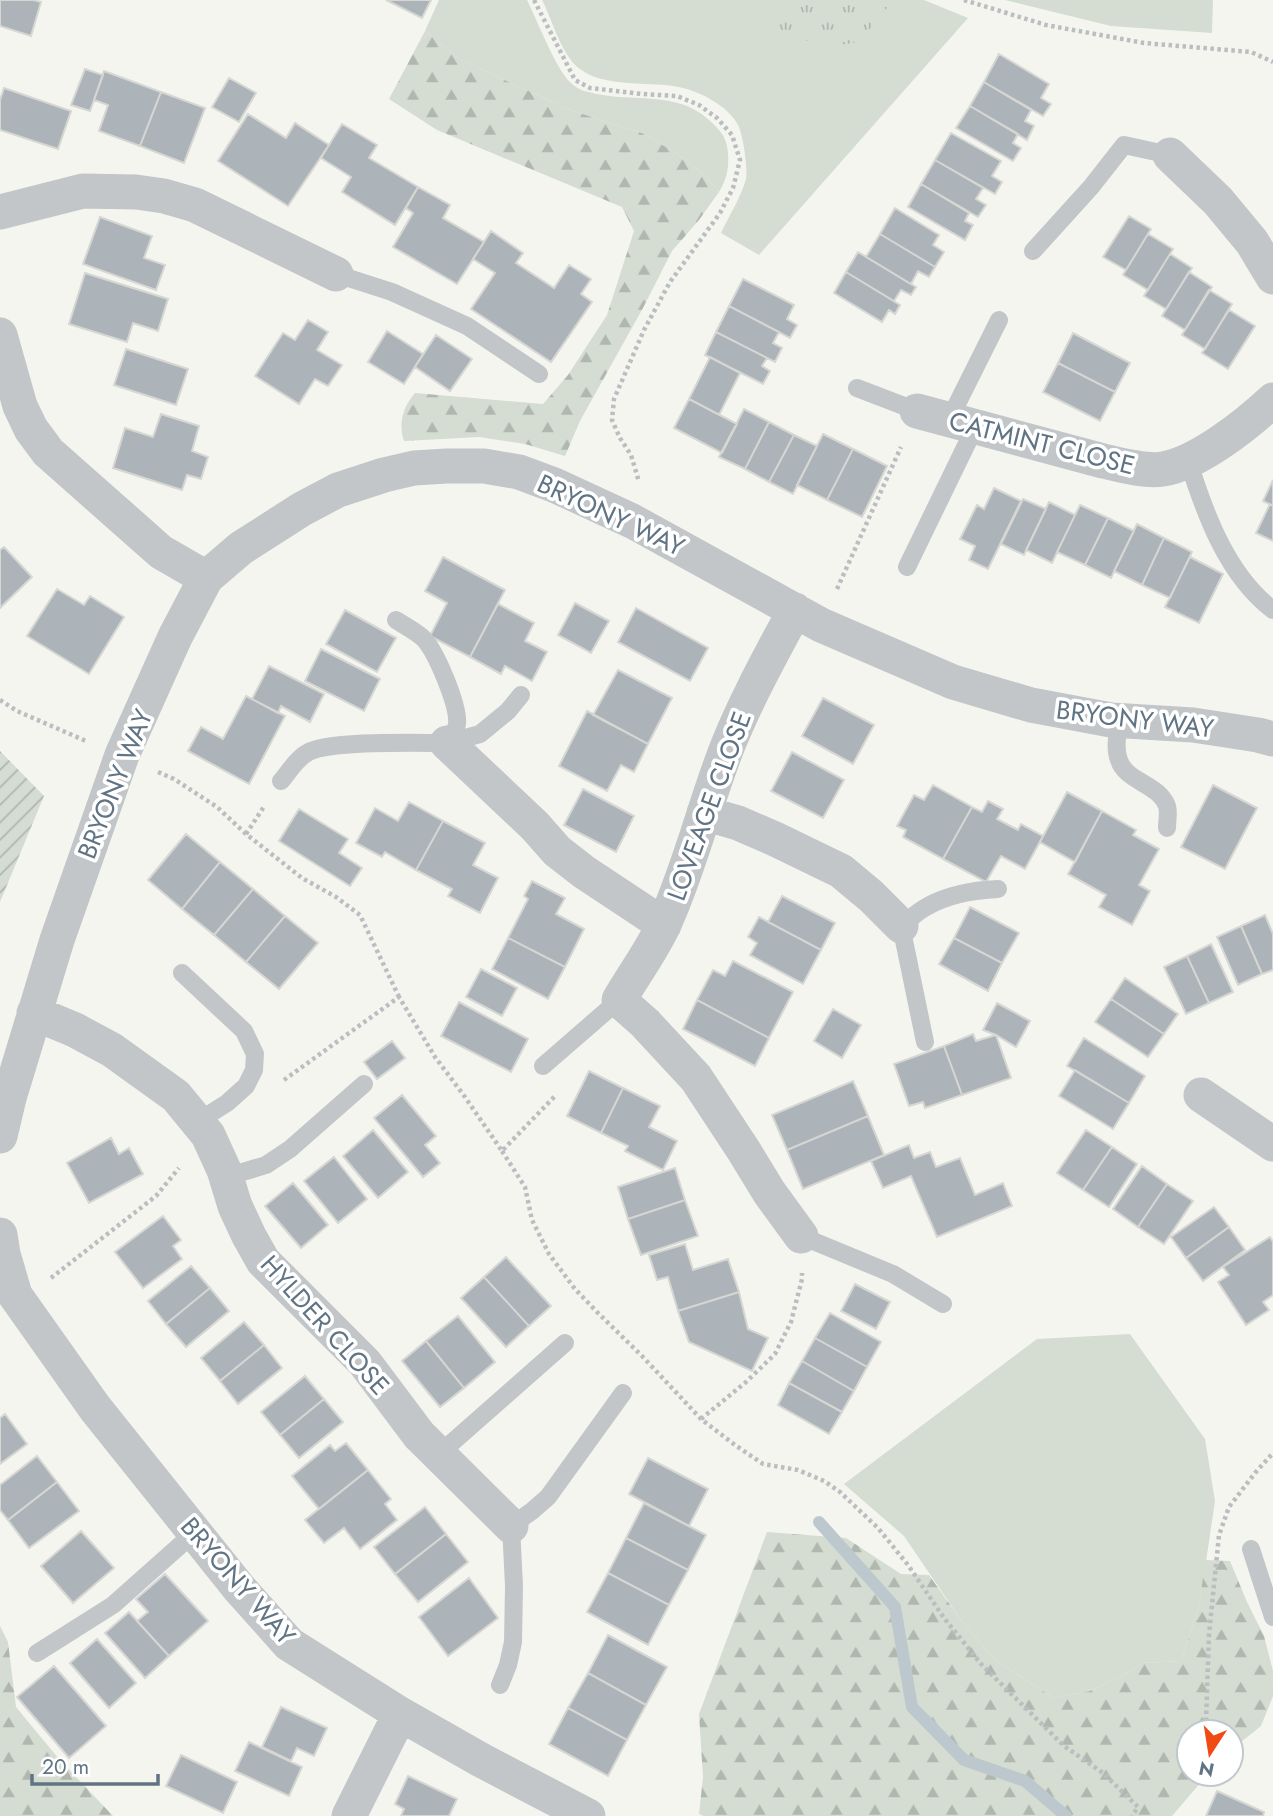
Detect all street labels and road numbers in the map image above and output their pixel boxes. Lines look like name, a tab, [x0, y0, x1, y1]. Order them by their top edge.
street label: CATMINT CLOSE	[945, 402, 1139, 484]
street label: BRYONY WAY	[531, 464, 691, 566]
street label: BRYONY WAY	[1054, 690, 1216, 748]
street label: BRYONY WAY	[68, 703, 162, 865]
street label: LOVEAGE CLOSE	[657, 706, 761, 906]
street label: HYLDER CLOSE	[252, 1247, 398, 1403]
street label: BRYONY WAY	[172, 1509, 305, 1654]

